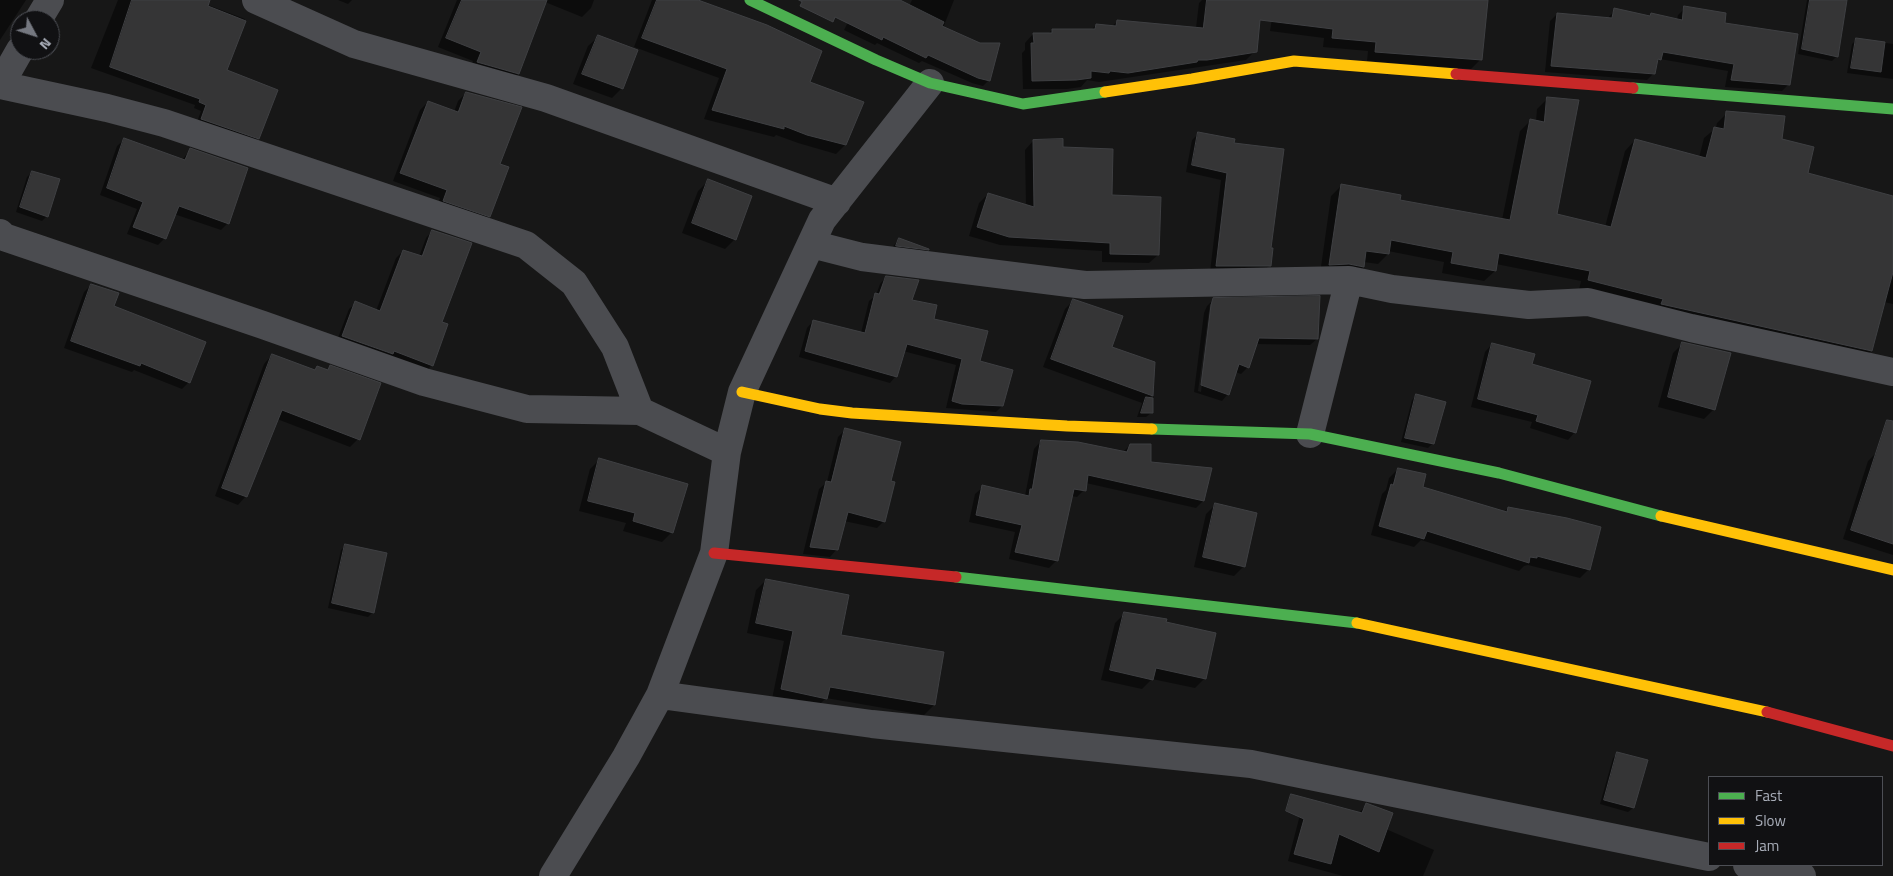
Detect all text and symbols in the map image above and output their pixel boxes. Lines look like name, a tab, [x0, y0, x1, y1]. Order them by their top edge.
north arrow	[10, 10, 60, 60]
text: N	[35, 34, 57, 55]
legend	[1708, 776, 1883, 866]
text: Fast	[1755, 784, 1782, 807]
text: Slow	[1755, 809, 1786, 832]
text: Jam	[1755, 834, 1779, 857]

